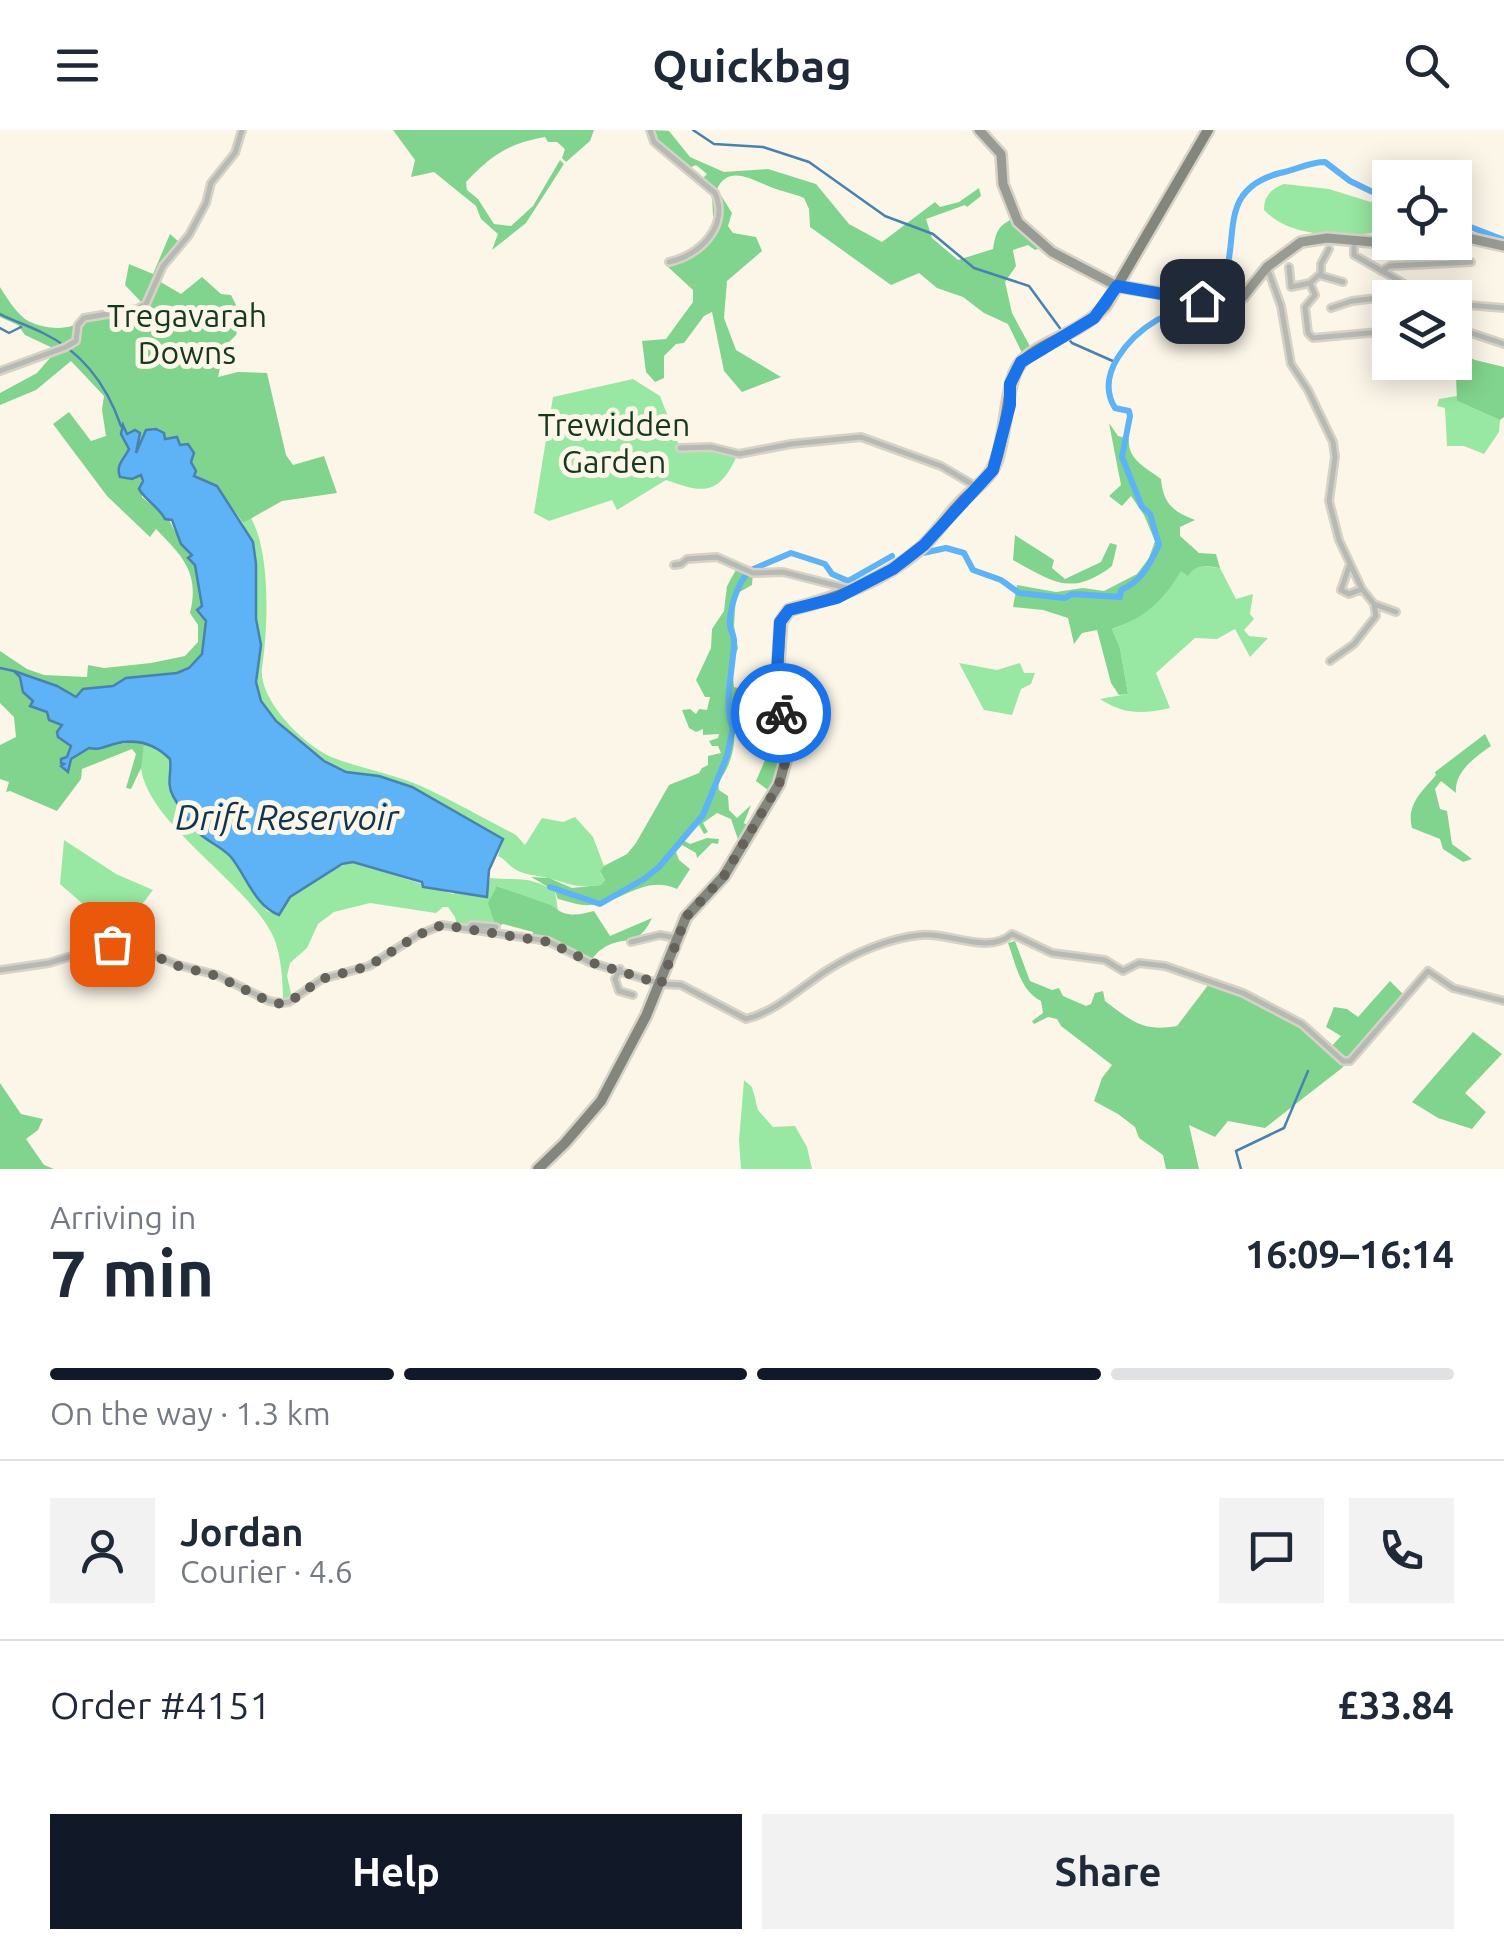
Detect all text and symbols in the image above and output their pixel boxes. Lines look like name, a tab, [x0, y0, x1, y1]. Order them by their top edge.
icon: menu	[50, 38, 105, 93]
icon: search	[1399, 38, 1454, 93]
text: Quickbag	[652, 40, 852, 91]
map controls	[1372, 160, 1472, 380]
button: locate	[1372, 160, 1472, 260]
pin	[1160, 259, 1245, 344]
icon: home	[1175, 274, 1230, 329]
button: layers	[1372, 280, 1472, 380]
park label: Tregavarah Downs	[107, 297, 267, 370]
park label: Trewidden Garden	[538, 406, 690, 479]
courier	[731, 663, 831, 763]
icon: bike	[754, 686, 809, 741]
water label: Drift Reservoir	[175, 797, 400, 837]
pin	[70, 902, 155, 987]
icon: bag	[85, 917, 140, 972]
text: Arriving in	[50, 1199, 196, 1235]
text: 16:09–16:14	[1245, 1233, 1454, 1275]
text: 7 min	[50, 1236, 214, 1309]
text: On the way · 1.3 km	[50, 1395, 331, 1431]
button: person	[50, 1498, 155, 1603]
button: chat	[1219, 1498, 1324, 1603]
button: phone	[1349, 1498, 1454, 1603]
text: Jordan	[180, 1511, 304, 1553]
text: Courier · 4.6	[180, 1553, 353, 1589]
text: Order #4151	[50, 1684, 271, 1726]
text: £33.84	[1337, 1684, 1454, 1726]
button: Help	[50, 1814, 742, 1929]
button: Share	[762, 1814, 1454, 1929]

